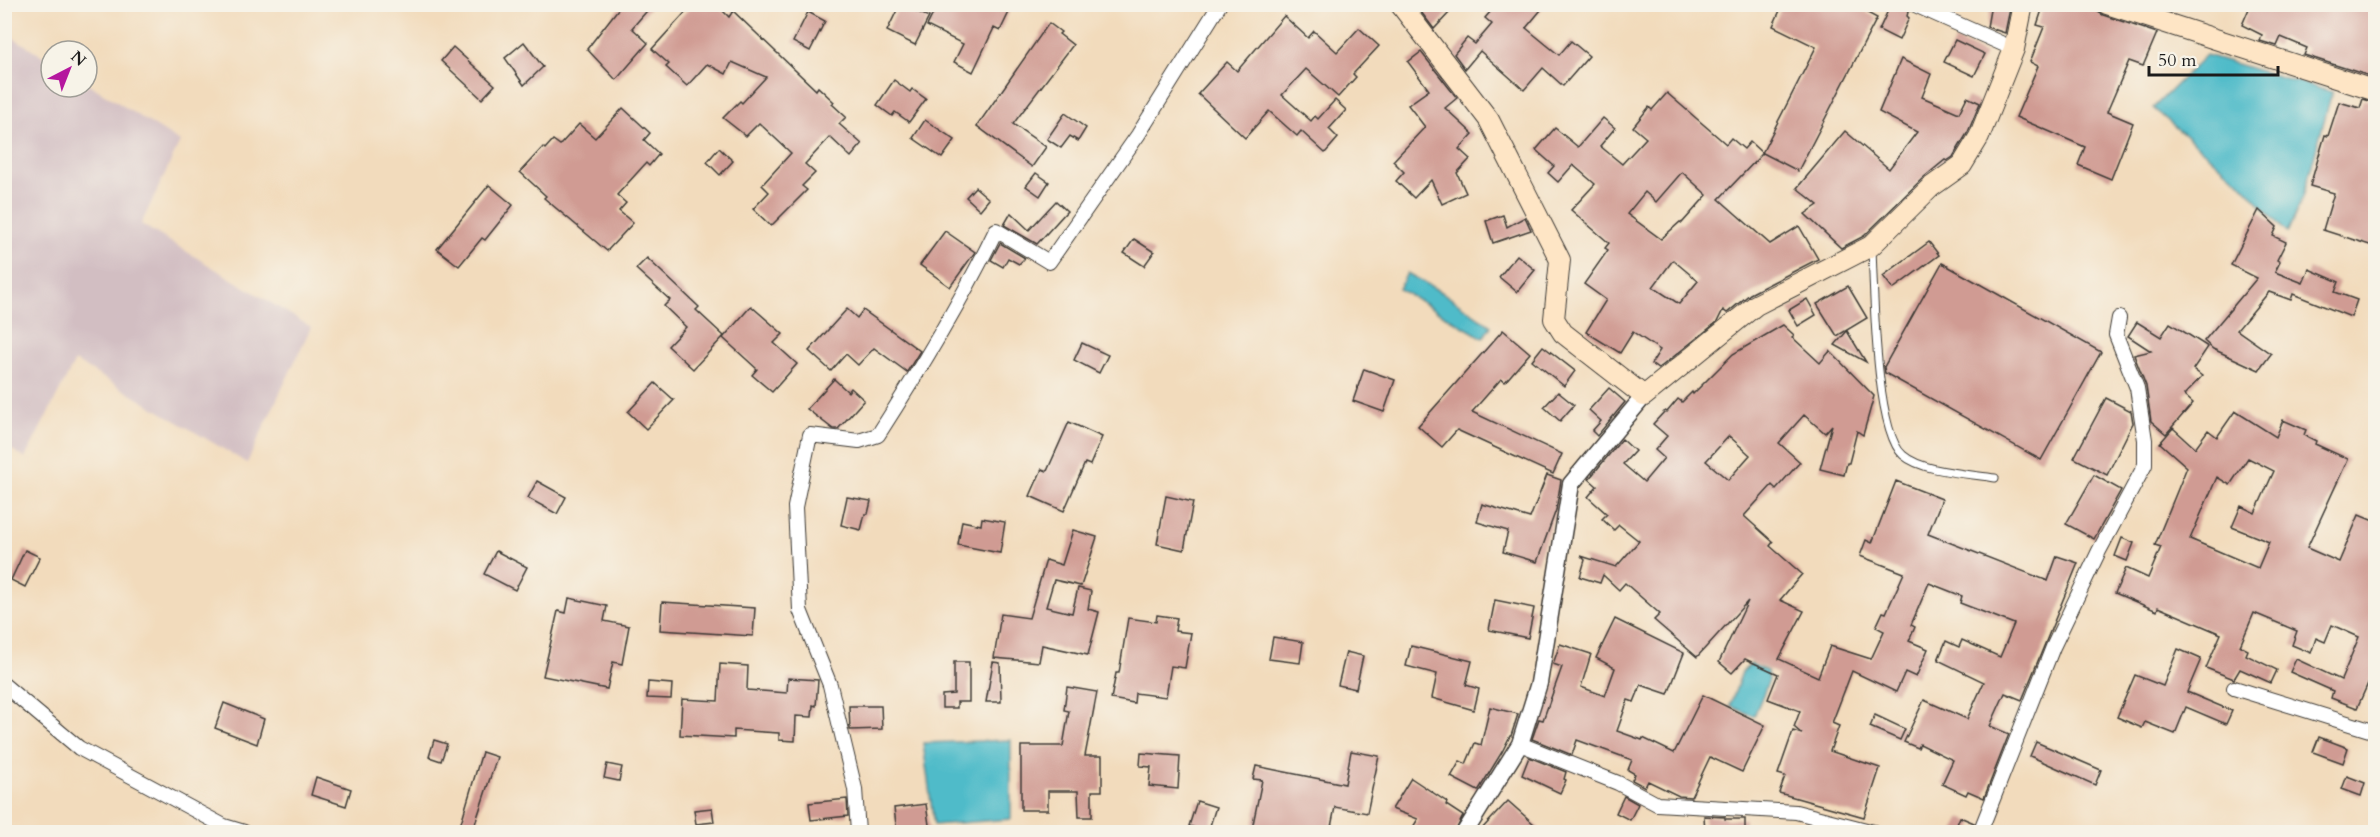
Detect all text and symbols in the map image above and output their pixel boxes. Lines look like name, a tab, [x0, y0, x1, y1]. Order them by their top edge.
north arrow	[39, 39, 99, 99]
scale bar	[2149, 39, 2278, 77]
text: N	[66, 46, 91, 71]
text: 50 m	[2158, 48, 2197, 73]

